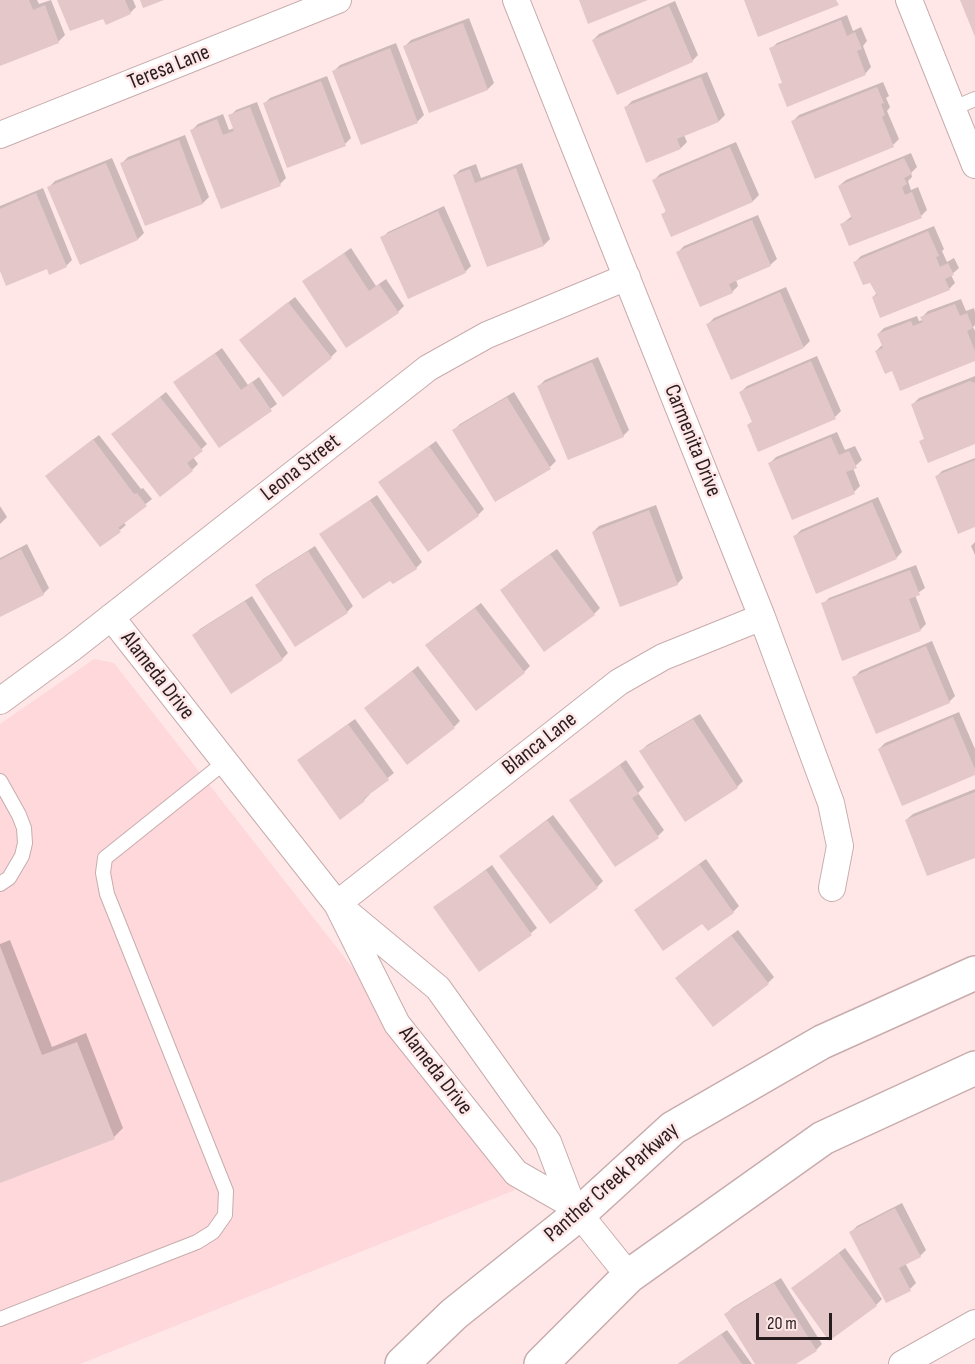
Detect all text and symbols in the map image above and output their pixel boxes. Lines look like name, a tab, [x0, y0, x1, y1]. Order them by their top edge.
street label: Teresa Lane	[124, 40, 214, 96]
street label: Carmenita Drive	[658, 381, 726, 501]
street label: Leona Street	[256, 429, 346, 507]
street label: Alameda Drive	[114, 627, 200, 725]
street label: Blanca Lane	[498, 707, 582, 781]
street label: Alameda Drive	[392, 1022, 478, 1120]
street label: Panther Creek Parkway	[540, 1118, 684, 1248]
scale bar	[759, 1301, 836, 1339]
text: 20 m	[767, 1313, 797, 1334]

